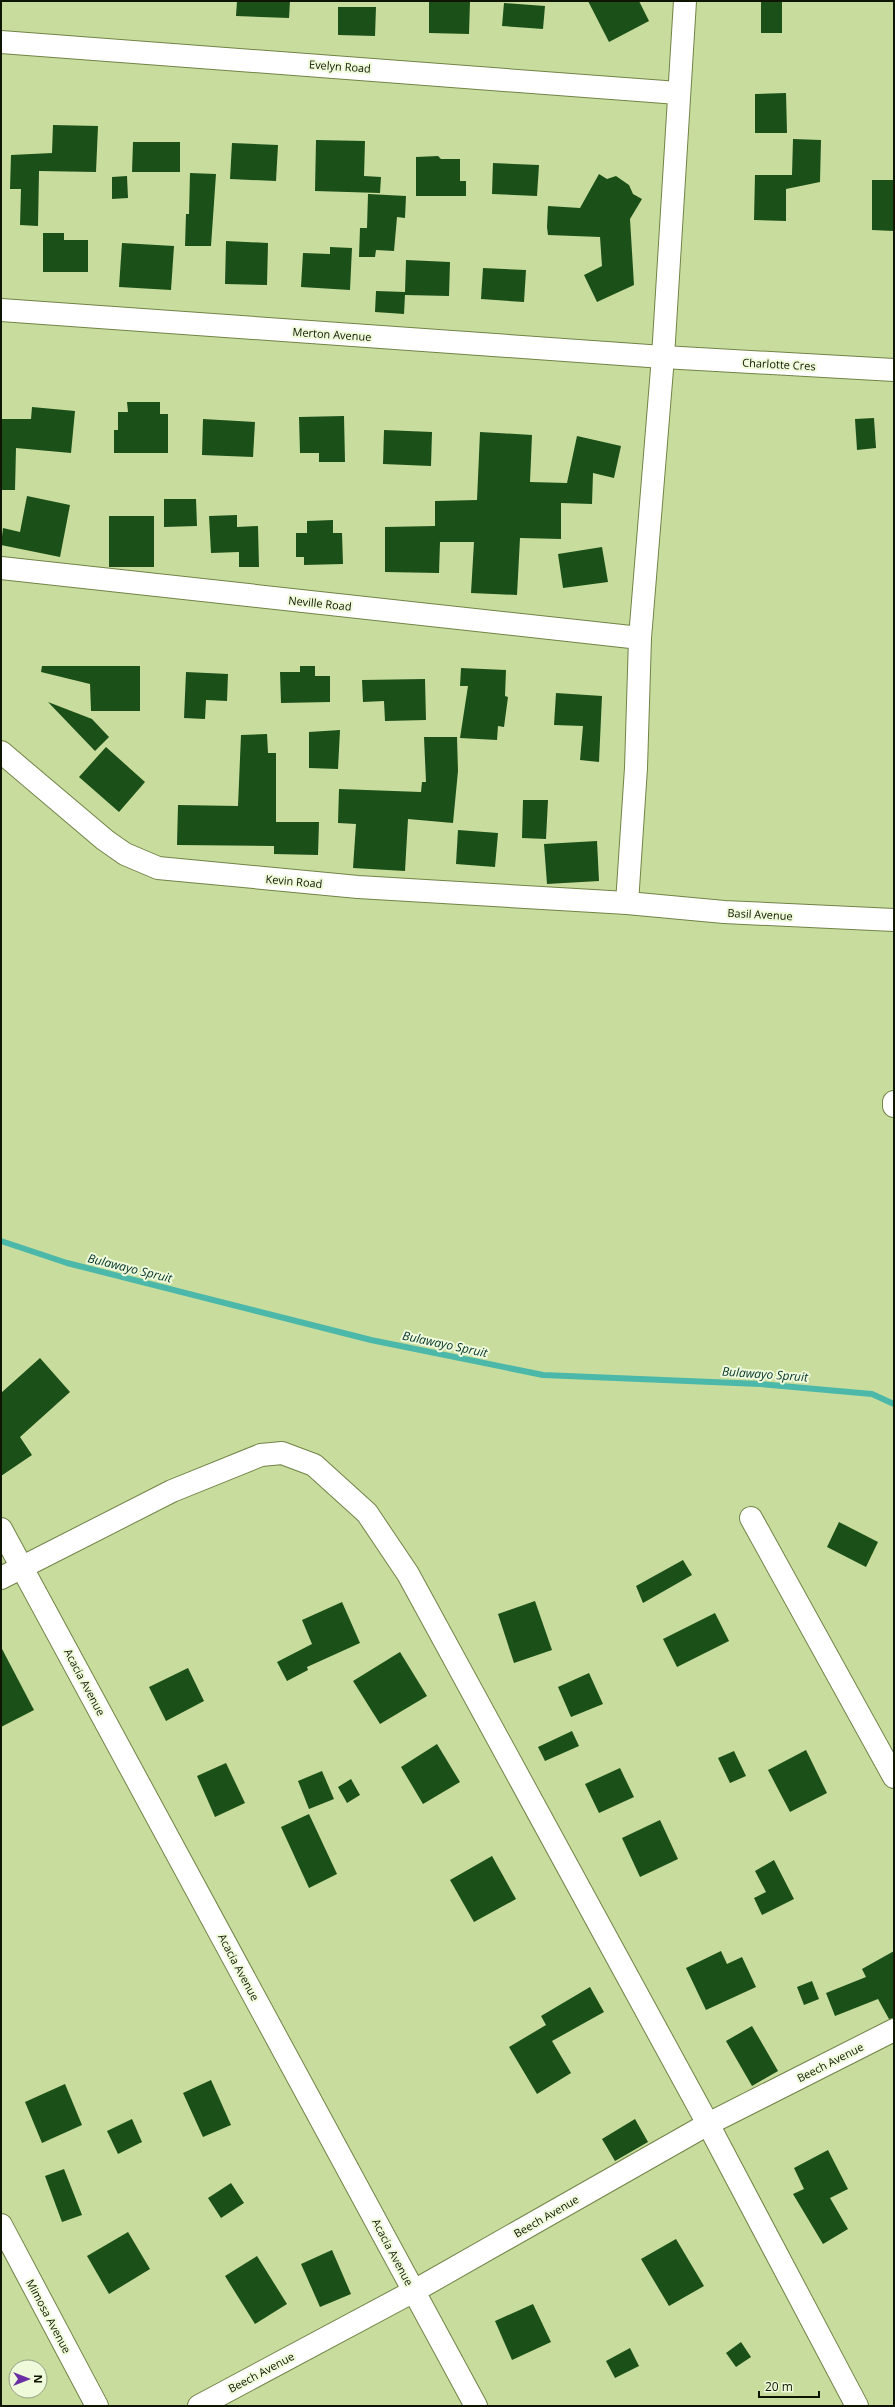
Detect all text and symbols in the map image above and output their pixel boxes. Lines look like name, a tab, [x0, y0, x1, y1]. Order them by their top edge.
street label: Evelyn Road	[309, 56, 371, 76]
street label: Merton Avenue	[292, 324, 372, 344]
street label: Charlotte Cres	[742, 355, 816, 373]
street label: Neville Road	[288, 592, 352, 614]
street label: Kevin Road	[265, 871, 323, 891]
street label: Basil Avenue	[727, 905, 793, 923]
water label: Bulawayo Spruit	[86, 1249, 175, 1287]
water label: Bulawayo Spruit	[401, 1327, 490, 1362]
water label: Bulawayo Spruit	[721, 1363, 810, 1386]
street label: Acacia Avenue	[61, 1646, 109, 1718]
street label: Acacia Avenue	[215, 1931, 263, 2003]
street label: Beech Avenue	[794, 2039, 866, 2085]
street label: Beech Avenue	[511, 2191, 581, 2241]
street label: Acacia Avenue	[369, 2216, 417, 2288]
street label: Mimosa Avenue	[23, 2276, 75, 2356]
street label: Beech Avenue	[225, 2348, 297, 2396]
north arrow	[8, 2359, 48, 2399]
scale bar	[759, 2373, 819, 2399]
text: N	[31, 2375, 46, 2383]
text: 20 m	[765, 2378, 793, 2395]

